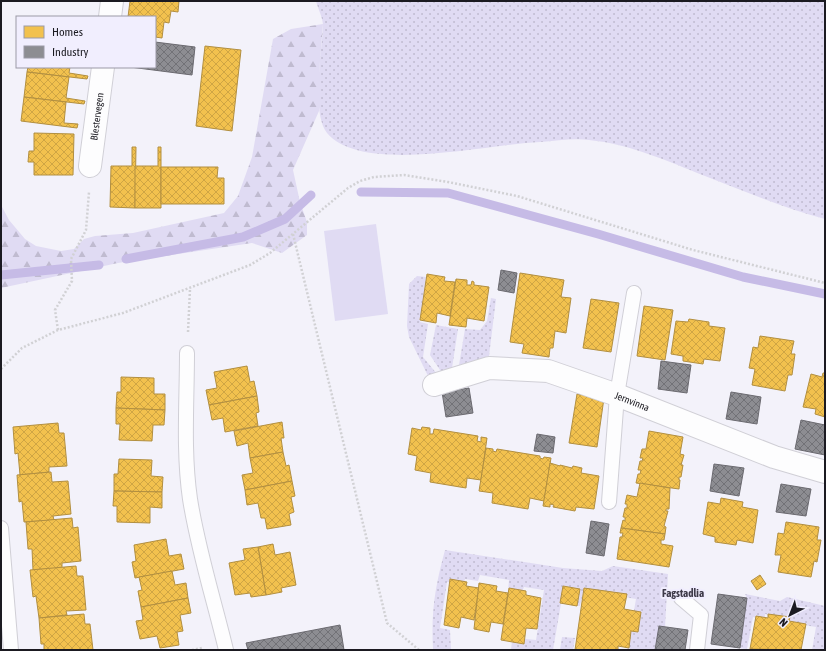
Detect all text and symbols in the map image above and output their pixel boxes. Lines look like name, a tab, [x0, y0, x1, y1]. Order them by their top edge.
legend	[16, 16, 156, 68]
text: Homes	[52, 25, 83, 39]
text: Industry	[52, 45, 89, 59]
street label: Blestervegen	[88, 92, 106, 141]
street label: Jernvinna	[613, 390, 651, 413]
district label: Fagstadlia	[662, 587, 704, 599]
north arrow	[770, 595, 810, 635]
text: N	[777, 616, 790, 629]

